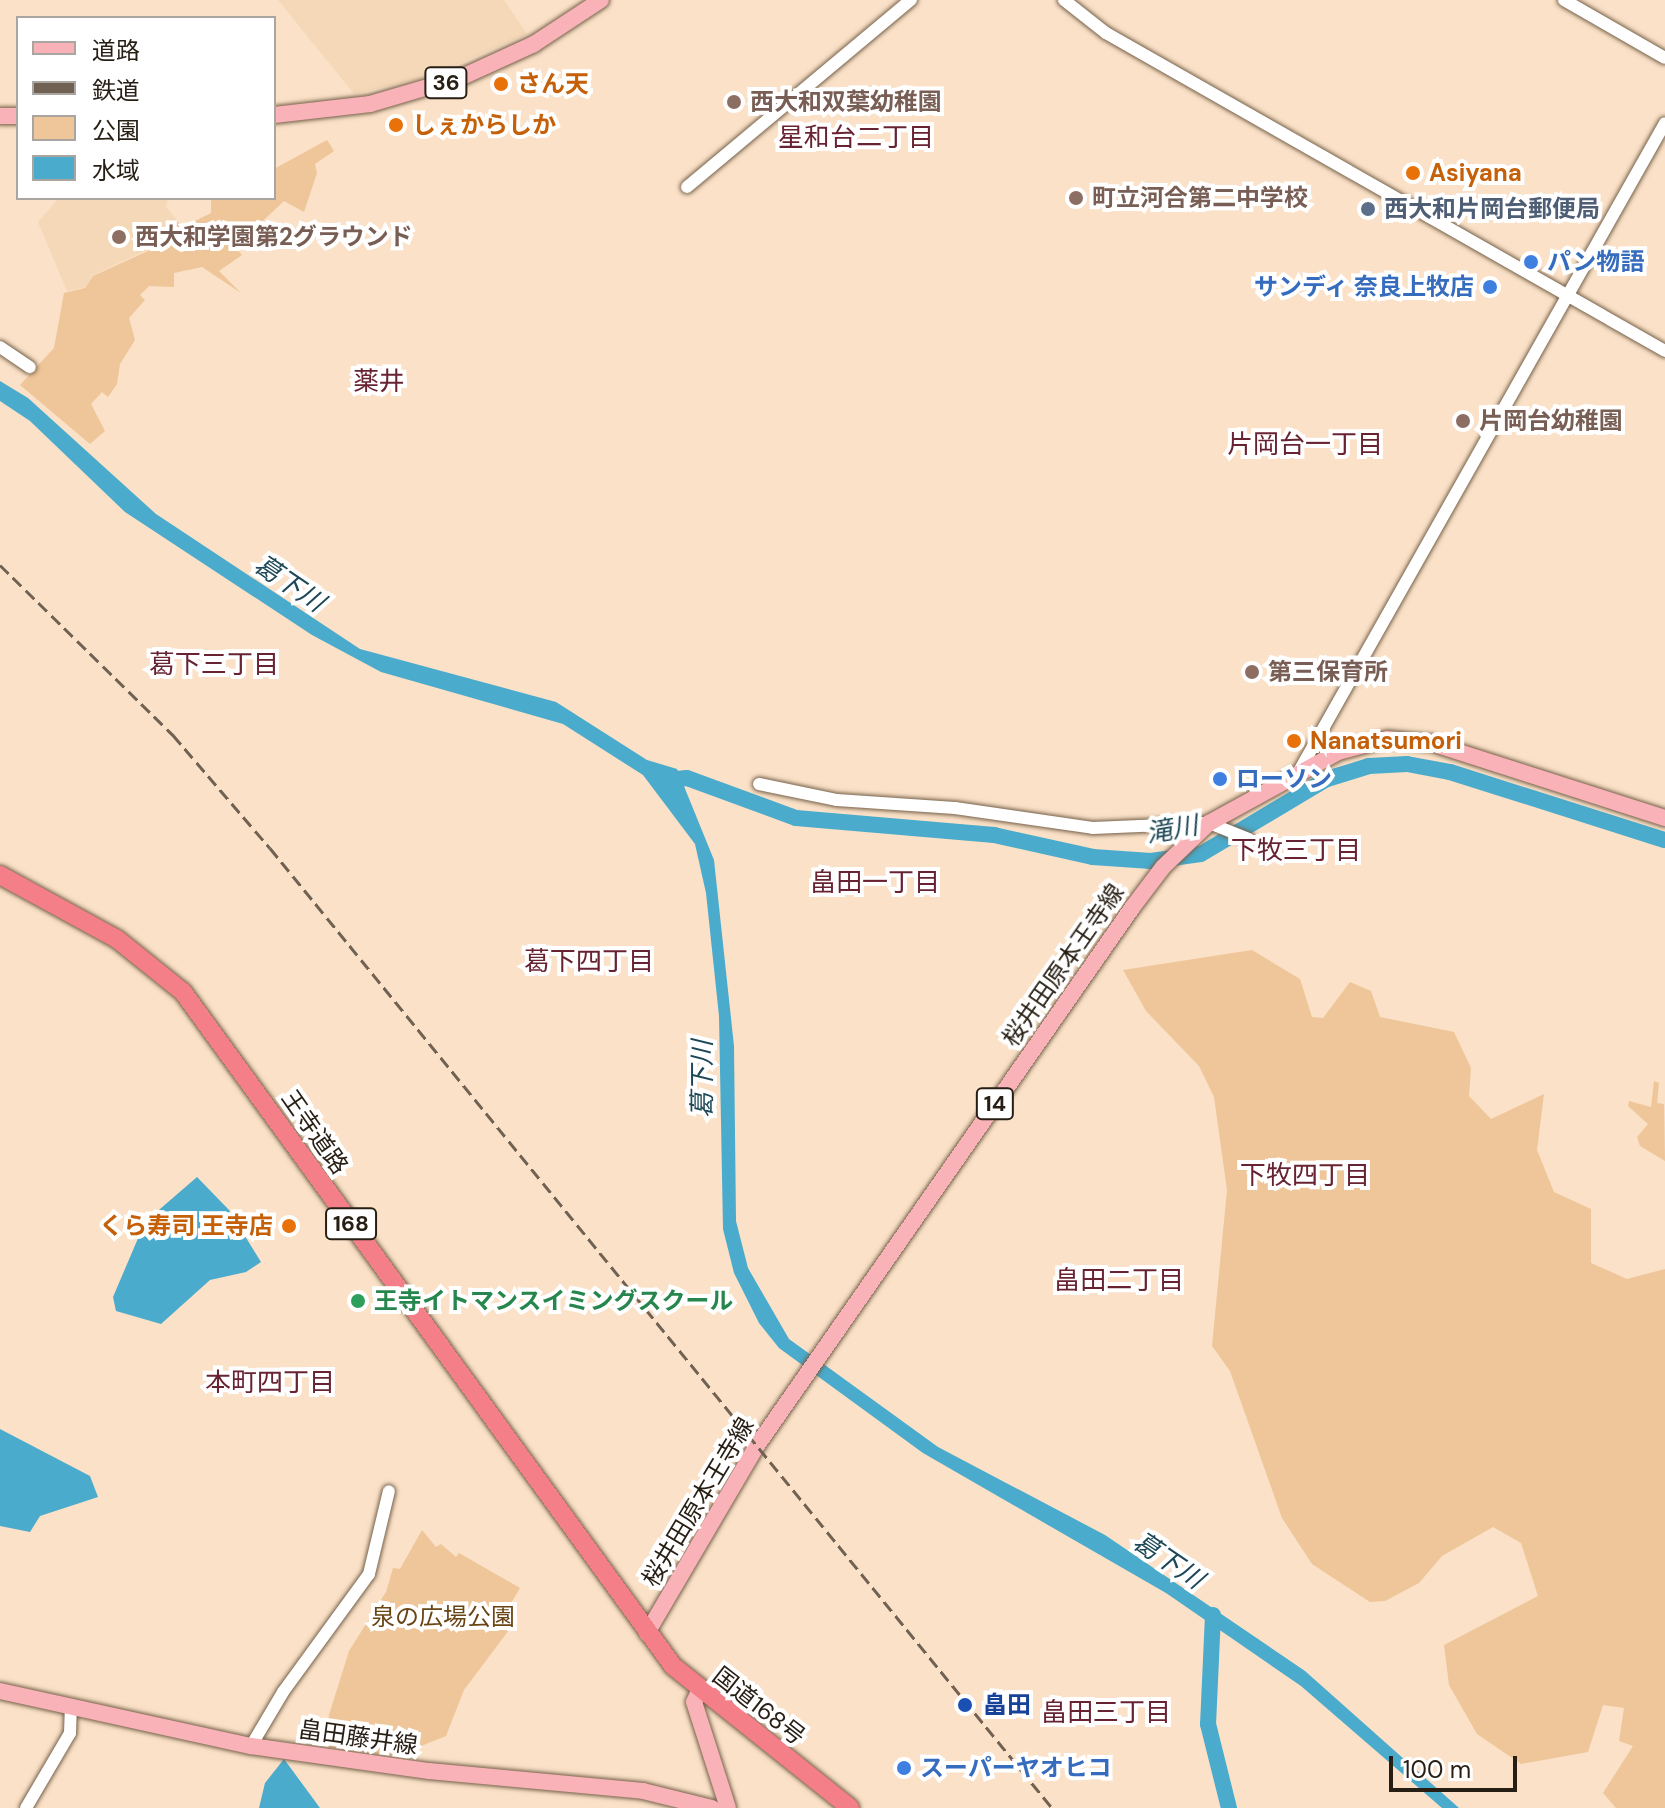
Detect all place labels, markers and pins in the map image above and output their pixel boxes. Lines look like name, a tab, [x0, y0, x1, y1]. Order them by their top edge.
place label: さん天	[517, 70, 589, 98]
marker: さん天	[492, 75, 510, 93]
place label: 西大和双葉幼稚園	[750, 88, 942, 116]
marker: 西大和双葉幼稚園	[725, 93, 743, 111]
place label: しぇからしか	[412, 111, 556, 139]
marker: しぇからしか	[387, 116, 405, 134]
place label: Asiyana	[1429, 159, 1522, 187]
marker: Asiyana	[1404, 164, 1422, 182]
place label: 町立河合第二中学校	[1092, 184, 1308, 212]
marker: 町立河合第二中学校	[1067, 189, 1085, 207]
place label: 西大和片岡台郵便局	[1384, 195, 1600, 223]
marker: 西大和片岡台郵便局	[1359, 200, 1377, 218]
place label: 西大和学園第2グラウンド	[135, 223, 413, 251]
marker: 西大和学園第2グラウンド	[110, 228, 128, 246]
place label: パン物語	[1547, 248, 1643, 276]
marker: パン物語	[1522, 253, 1540, 271]
place label: サンディ 奈良上牧店	[1252, 273, 1474, 301]
marker: サンディ 奈良上牧店	[1481, 278, 1499, 296]
place label: 片岡台幼稚園	[1479, 407, 1623, 435]
marker: 片岡台幼稚園	[1454, 412, 1472, 430]
place label: 第三保育所	[1268, 658, 1388, 686]
marker: 第三保育所	[1243, 663, 1261, 681]
place label: Nanatsumori	[1310, 727, 1462, 755]
marker: Nanatsumori	[1285, 732, 1303, 750]
place label: ローソン	[1236, 765, 1332, 793]
marker: ローソン	[1211, 770, 1229, 788]
place label: くら寿司 王寺店	[99, 1212, 273, 1240]
marker: くら寿司 王寺店	[280, 1217, 298, 1235]
place label: 王寺イトマンスイミングスクール	[374, 1287, 734, 1315]
marker: 王寺イトマンスイミングスクール	[349, 1292, 367, 1310]
place label: 畠田	[983, 1691, 1031, 1719]
marker: 畠田	[954, 1694, 976, 1716]
place label: スーパーヤオヒコ	[920, 1754, 1112, 1782]
marker: スーパーヤオヒコ	[895, 1759, 913, 1777]

